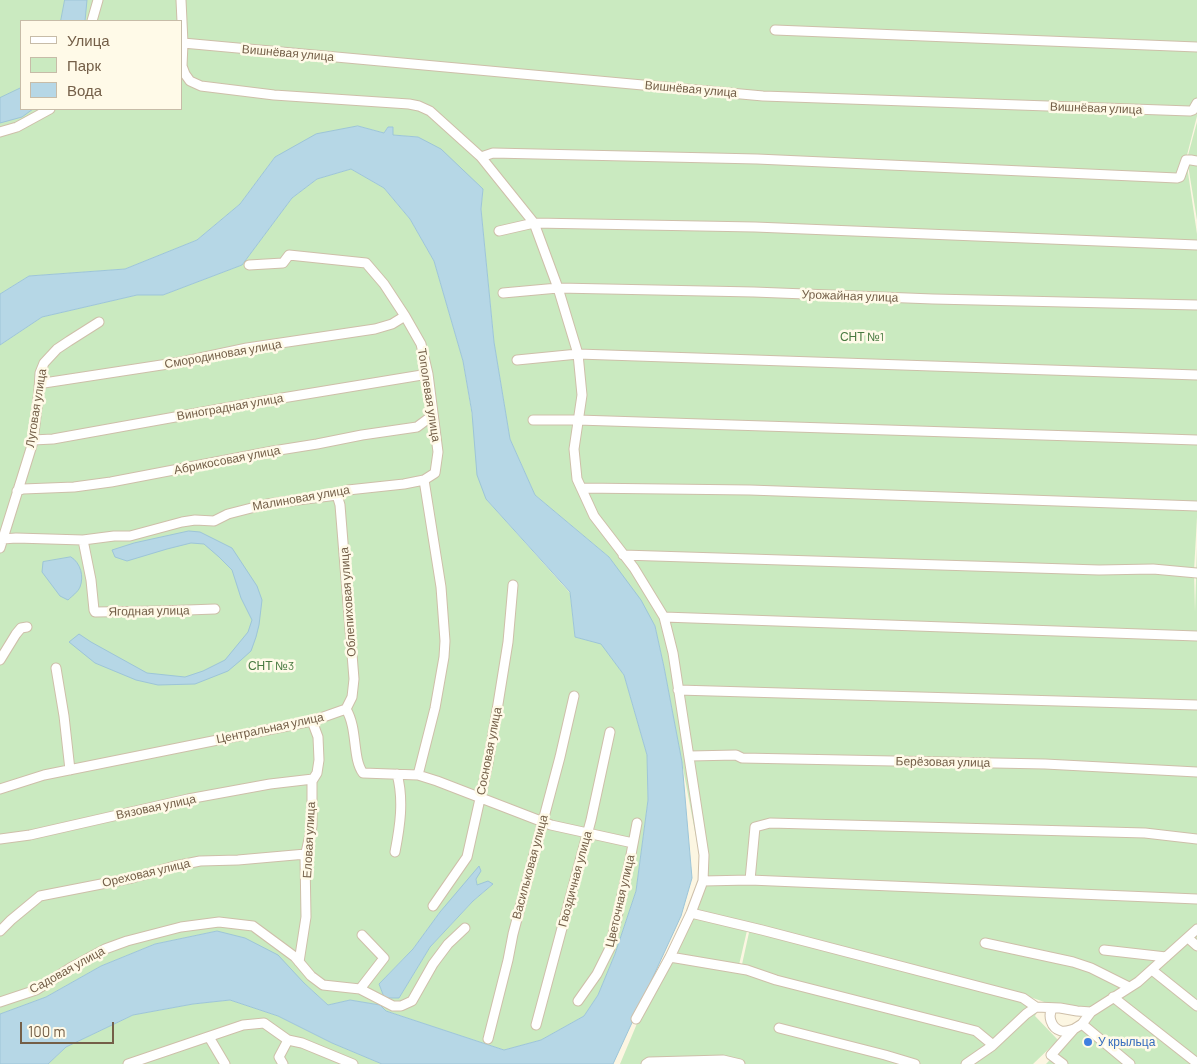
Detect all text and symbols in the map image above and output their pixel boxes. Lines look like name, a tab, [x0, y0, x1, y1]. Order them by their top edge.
legend	[20, 20, 182, 110]
text: Улица	[67, 31, 110, 49]
street label: Вишнёвая улица	[241, 42, 335, 64]
text: Парк	[67, 56, 101, 74]
street label: Вишнёвая улица	[644, 78, 738, 100]
text: Вода	[67, 81, 102, 99]
street label: Вишнёвая улица	[1050, 99, 1142, 117]
street label: Урожайная улица	[801, 287, 899, 305]
park label: СНТ №1	[840, 330, 884, 344]
street label: Смородиновая улица	[163, 337, 283, 371]
street label: Тополевая улица	[415, 347, 443, 443]
street label: Луговая улица	[23, 368, 49, 448]
street label: Виноградная улица	[176, 391, 284, 423]
street label: Абрикосовая улица	[173, 443, 281, 477]
street label: Малиновая улица	[251, 482, 351, 514]
street label: Облепиховая улица	[337, 547, 359, 657]
street label: Ягодная улица	[108, 603, 190, 619]
park label: СНТ №3	[248, 659, 294, 673]
street label: Сосновая улица	[473, 706, 505, 796]
street label: Центральная улица	[215, 710, 325, 746]
street label: Берёзовая улица	[896, 754, 990, 770]
street label: Вязовая улица	[115, 792, 197, 822]
street label: Еловая улица	[300, 801, 318, 879]
street label: Васильковая улица	[509, 813, 551, 921]
street label: Гвоздичная улица	[555, 829, 595, 929]
street label: Цветочная улица	[602, 853, 638, 949]
street label: Ореховая улица	[101, 856, 191, 890]
street label: Садовая улица	[27, 943, 107, 997]
scale bar	[22, 1012, 116, 1044]
text: 100 m	[28, 1022, 66, 1040]
place label: У крыльца	[1098, 1035, 1155, 1049]
marker: У крыльца	[1082, 1036, 1094, 1048]

